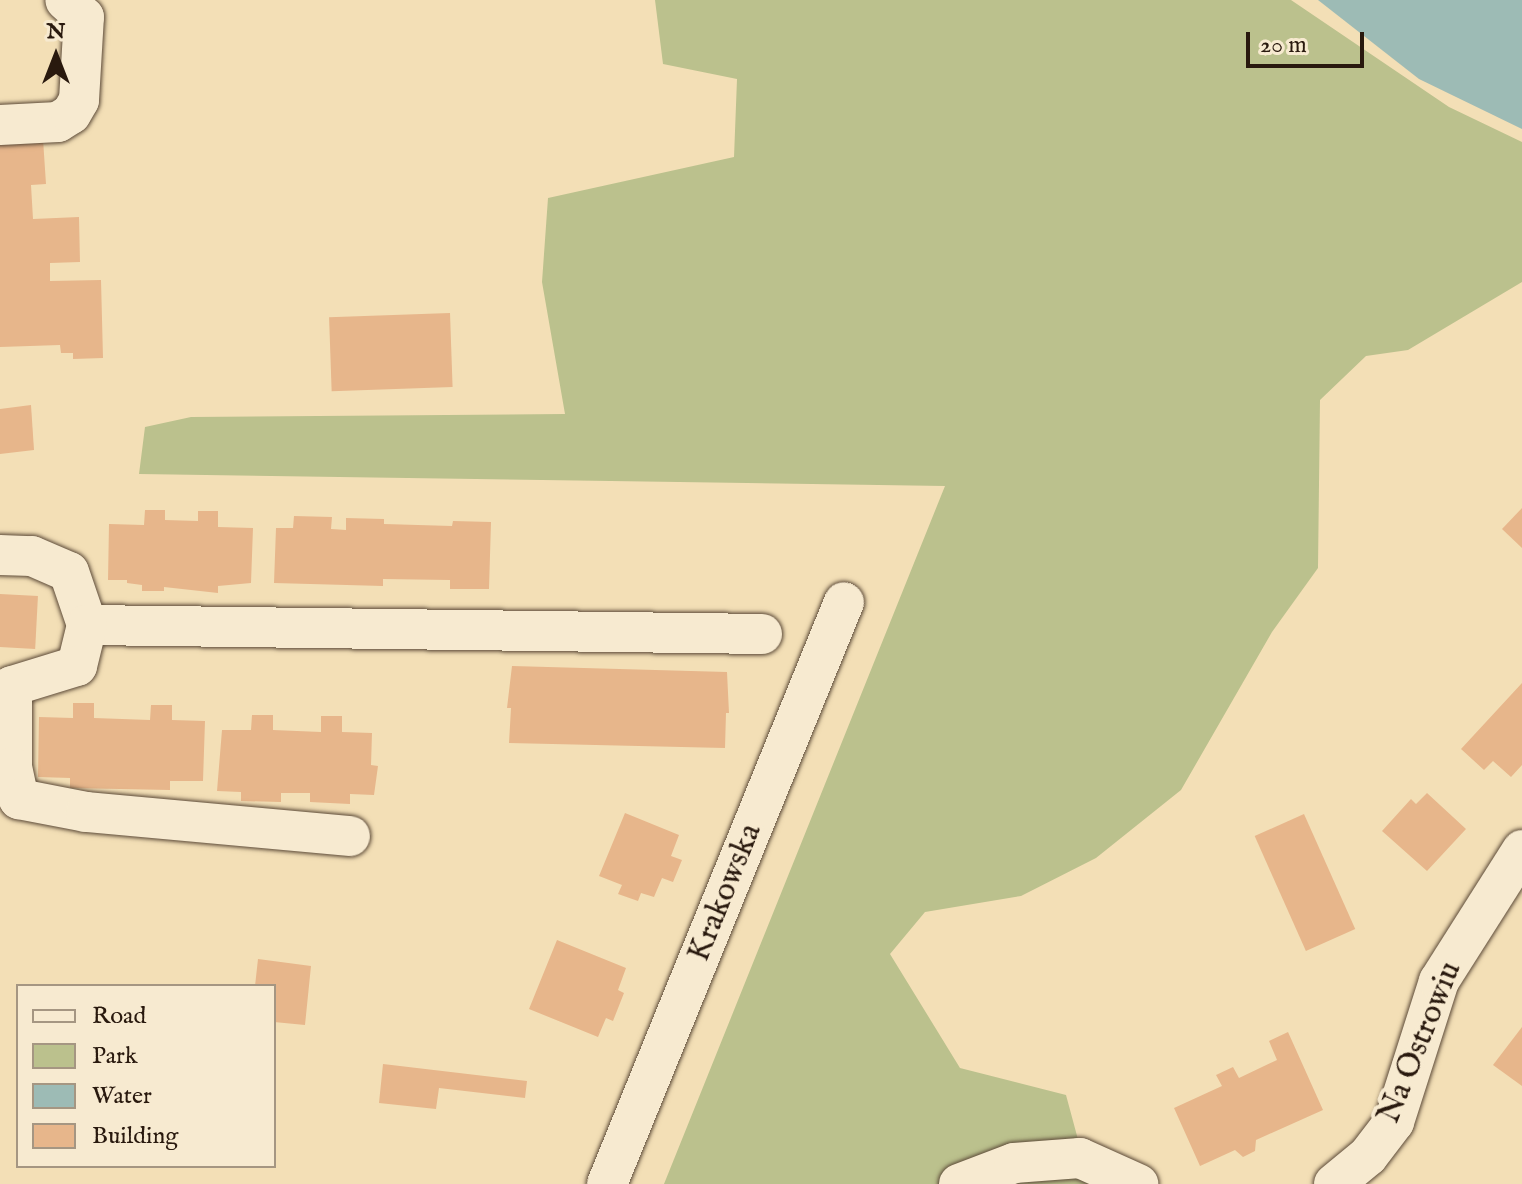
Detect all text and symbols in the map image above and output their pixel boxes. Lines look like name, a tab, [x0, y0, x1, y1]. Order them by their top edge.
north arrow	[16, 16, 96, 96]
scale bar	[1250, 16, 1368, 66]
text: N	[46, 18, 66, 46]
text: 20 m	[1260, 30, 1307, 61]
street label: Krakowska	[681, 818, 771, 968]
street label: Na Ostrowiu	[1371, 957, 1471, 1129]
legend	[16, 984, 276, 1168]
text: Road	[92, 1001, 146, 1032]
text: Park	[92, 1041, 138, 1072]
text: Water	[92, 1081, 152, 1112]
text: Building	[92, 1121, 178, 1152]

